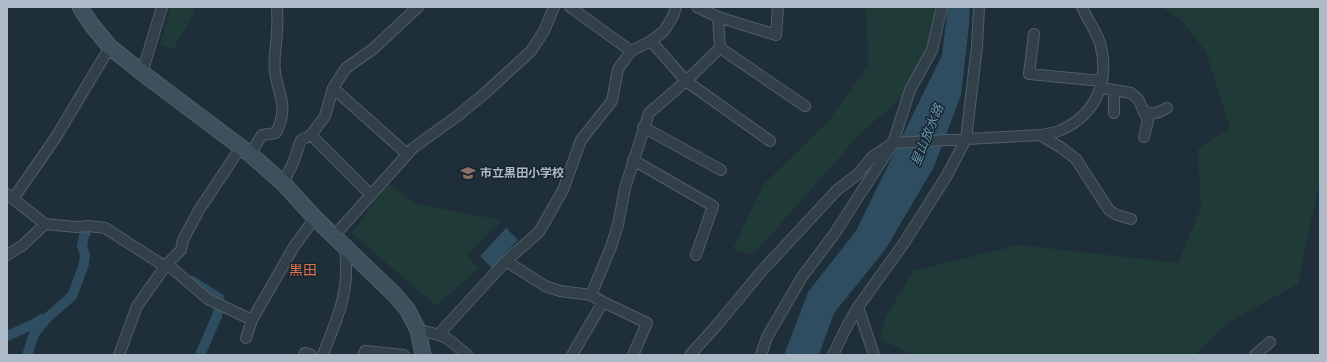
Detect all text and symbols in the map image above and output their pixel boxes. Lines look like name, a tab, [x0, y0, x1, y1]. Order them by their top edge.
water label: 星山放水路	[908, 101, 947, 168]
school or university icon: 市立黒田小学校	[459, 164, 477, 182]
place label: 市立黒田小学校	[480, 166, 564, 180]
district label: 黒田	[289, 262, 317, 278]

